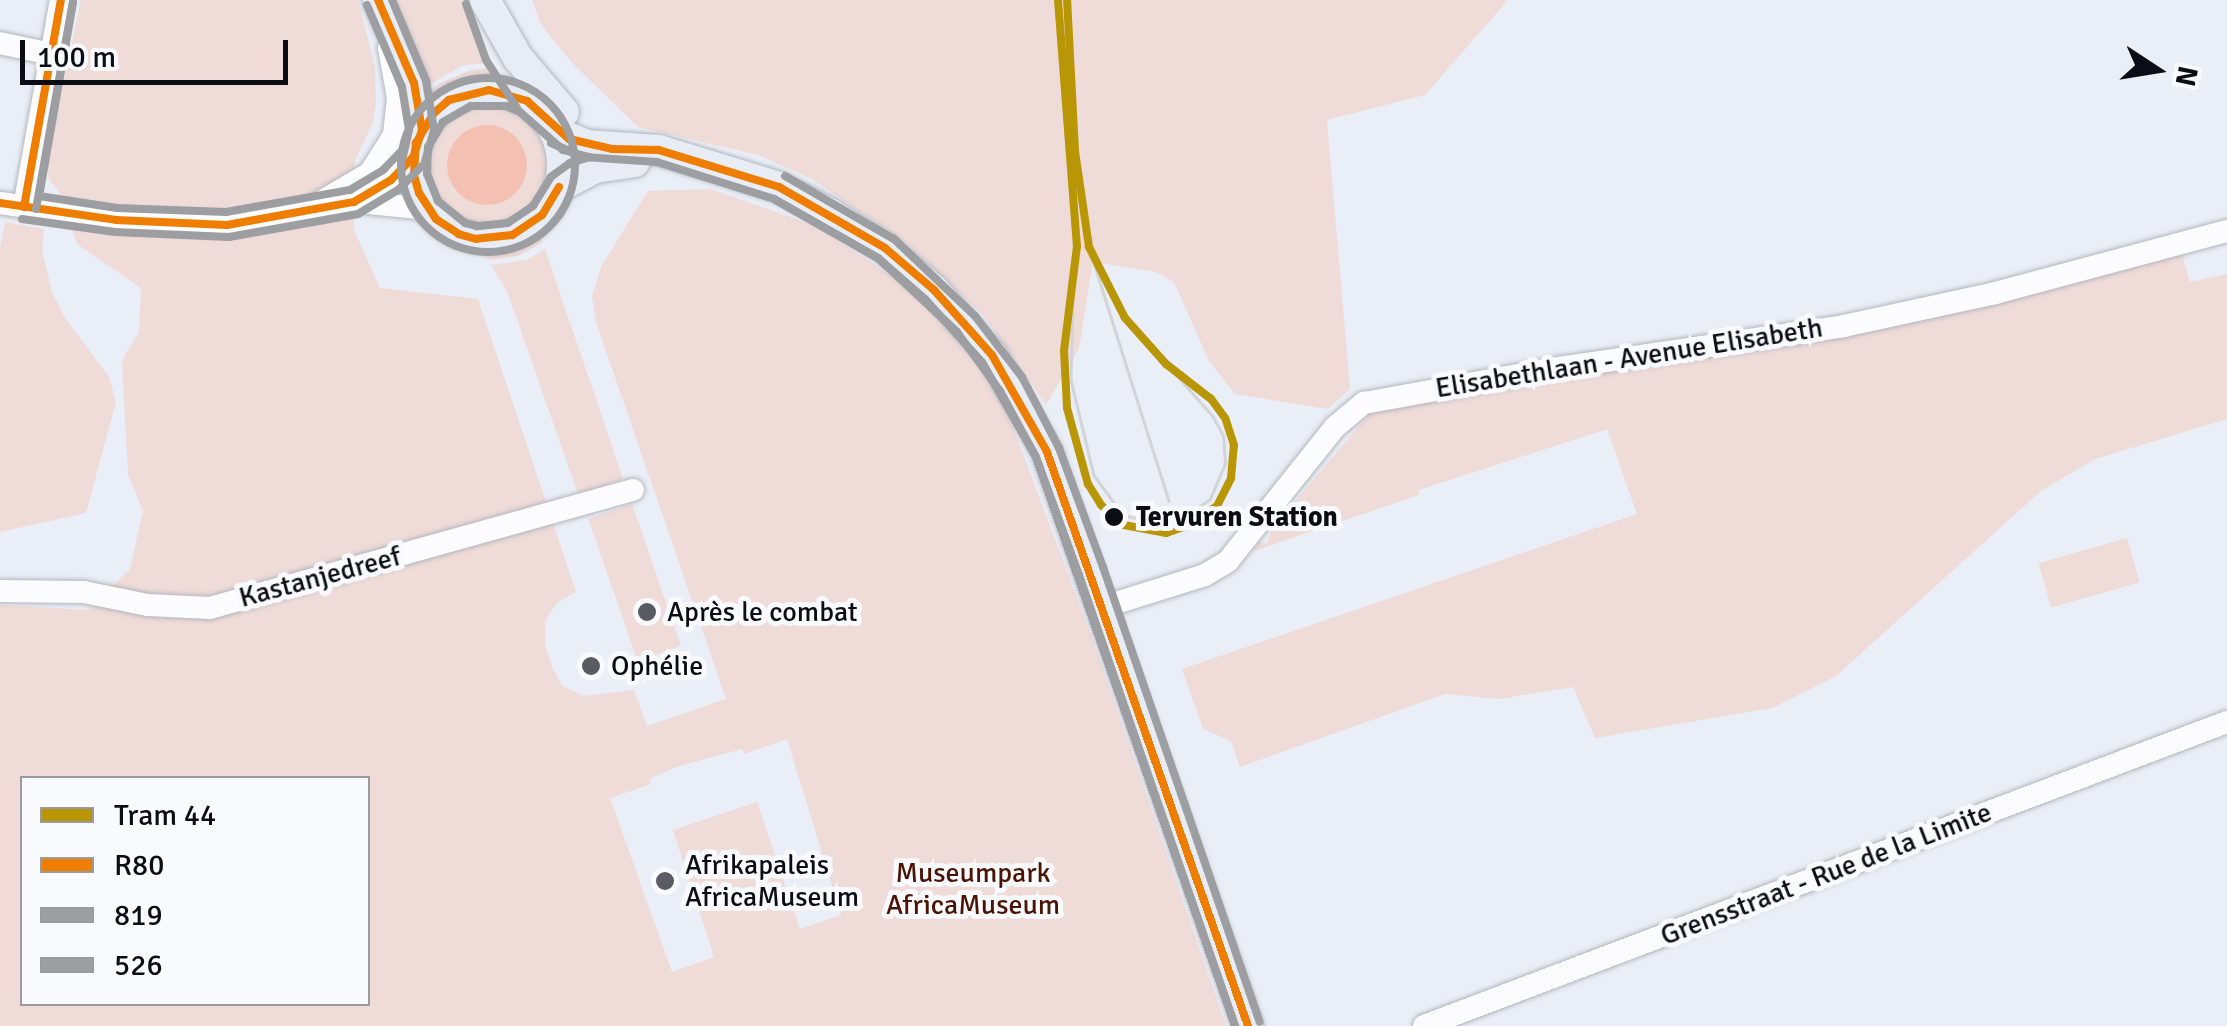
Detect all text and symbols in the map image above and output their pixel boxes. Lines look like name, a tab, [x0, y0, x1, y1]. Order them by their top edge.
scale bar	[25, 20, 292, 82]
north arrow	[2107, 20, 2207, 120]
text: 100 m	[37, 39, 116, 76]
text: N	[2168, 63, 2205, 89]
street label: Elisabethlaan - Avenue Elisabeth	[1433, 311, 1825, 405]
place label: Tervuren Station	[1136, 500, 1338, 534]
marker: Tervuren Station	[1101, 504, 1127, 530]
street label: Kastanjedreef	[235, 539, 405, 615]
place label: Après le combat	[667, 595, 858, 629]
marker: Après le combat	[636, 601, 658, 623]
place label: Ophélie	[611, 649, 703, 683]
marker: Ophélie	[580, 655, 602, 677]
legend	[20, 776, 370, 1006]
street label: Grensstraat - Rue de la Limite	[1656, 795, 1996, 953]
text: Tram 44	[114, 797, 216, 834]
text: R80	[114, 847, 164, 884]
place label: Afrikapaleis AfricaMuseum	[685, 848, 859, 914]
park label: Museumpark AfricaMuseum	[886, 856, 1060, 922]
marker: Afrikapaleis AfricaMuseum	[654, 870, 676, 892]
text: 819	[114, 897, 163, 934]
text: 526	[114, 947, 163, 984]

